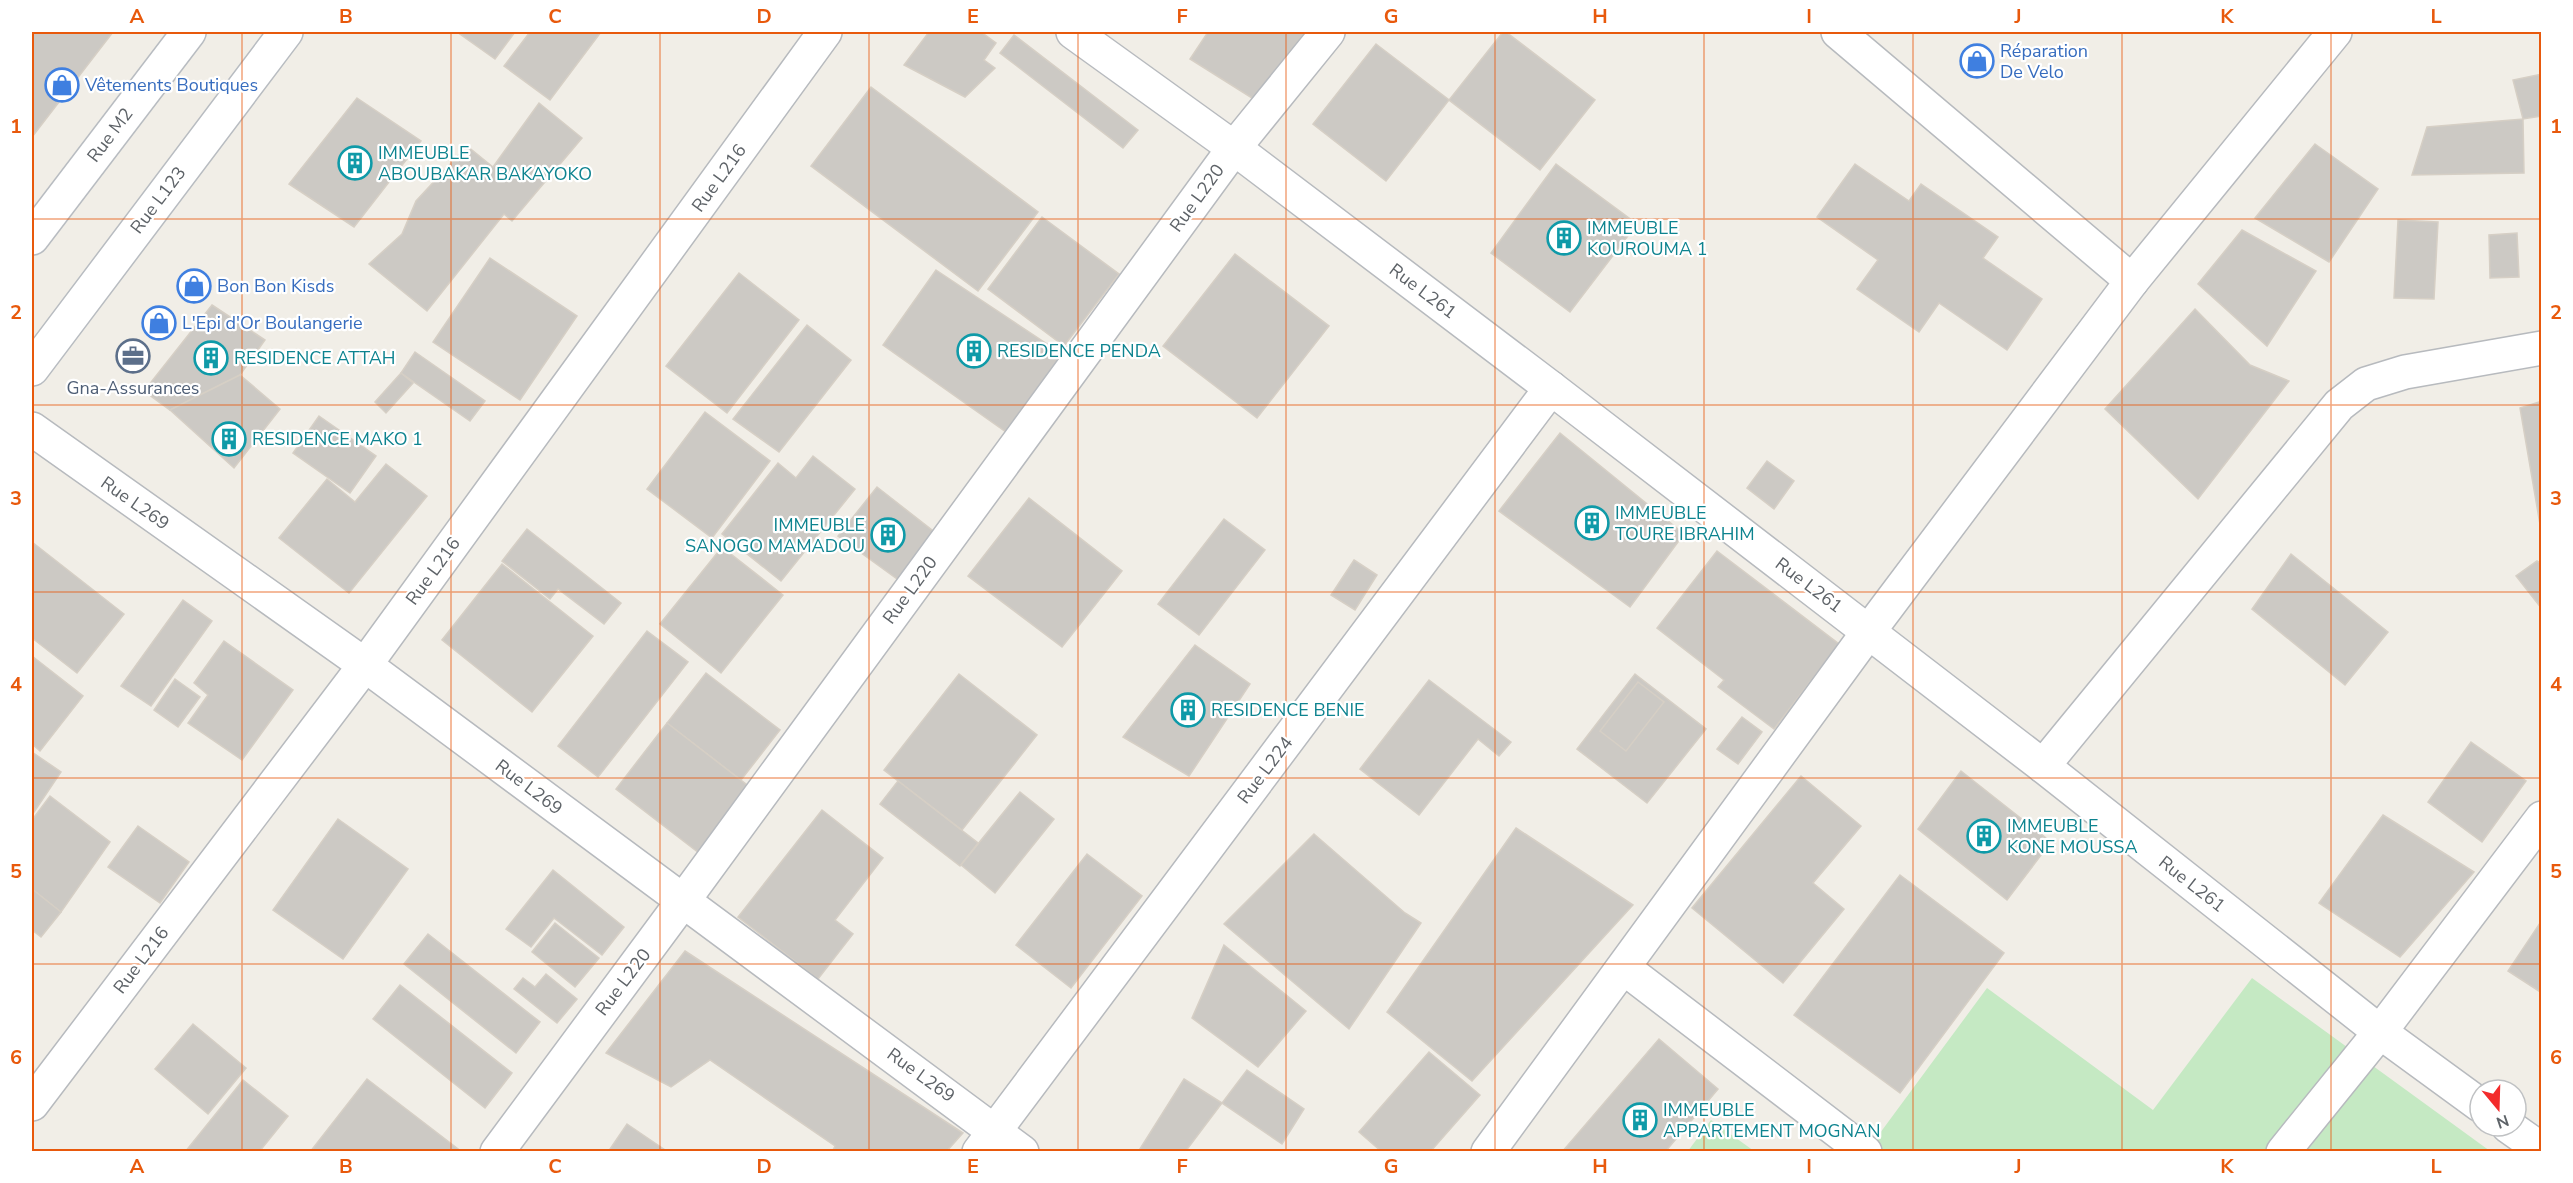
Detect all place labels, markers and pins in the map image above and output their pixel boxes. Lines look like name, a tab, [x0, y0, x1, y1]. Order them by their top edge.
place label: Réparation De Velo	[2000, 39, 2088, 84]
shop icon: Réparation De Velo	[1959, 43, 1995, 79]
shop icon: Vêtements Boutiques	[44, 67, 80, 103]
place label: Vêtements Boutiques	[84, 73, 258, 97]
place label: IMMEUBLE ABOUBAKAR BAKAYOKO	[378, 141, 592, 186]
building icon: IMMEUBLE ABOUBAKAR BAKAYOKO	[337, 145, 373, 181]
place label: IMMEUBLE KOUROUMA 1	[1587, 216, 1707, 261]
building icon: IMMEUBLE KOUROUMA 1	[1546, 220, 1582, 256]
shop icon: Bon Bon Kisds	[176, 268, 212, 304]
place label: Bon Bon Kisds	[217, 274, 334, 298]
shop icon: L'Epi d'Or Boulangerie	[141, 305, 177, 341]
place label: L'Epi d'Or Boulangerie	[182, 311, 363, 335]
building icon: RESIDENCE PENDA	[956, 333, 992, 369]
office icon: Gna-Assurances	[115, 338, 151, 374]
place label: RESIDENCE PENDA	[997, 339, 1161, 363]
building icon: RESIDENCE ATTAH	[193, 340, 229, 376]
place label: RESIDENCE ATTAH	[234, 346, 396, 370]
place label: Gna-Assurances	[66, 376, 200, 400]
building icon: RESIDENCE MAKO 1	[211, 421, 247, 457]
place label: RESIDENCE MAKO 1	[252, 427, 423, 451]
place label: IMMEUBLE TOURE IBRAHIM	[1615, 501, 1755, 546]
building icon: IMMEUBLE TOURE IBRAHIM	[1574, 505, 1610, 541]
place label: IMMEUBLE SANOGO MAMADOU	[685, 513, 865, 558]
building icon: IMMEUBLE SANOGO MAMADOU	[870, 517, 906, 553]
building icon: RESIDENCE BENIE	[1170, 692, 1206, 728]
place label: RESIDENCE BENIE	[1211, 698, 1365, 722]
place label: IMMEUBLE KONE MOUSSA	[2007, 814, 2138, 859]
building icon: IMMEUBLE KONE MOUSSA	[1966, 818, 2002, 854]
place label: IMMEUBLE APPARTEMENT MOGNAN	[1663, 1098, 1880, 1143]
building icon: IMMEUBLE APPARTEMENT MOGNAN	[1622, 1102, 1658, 1138]

